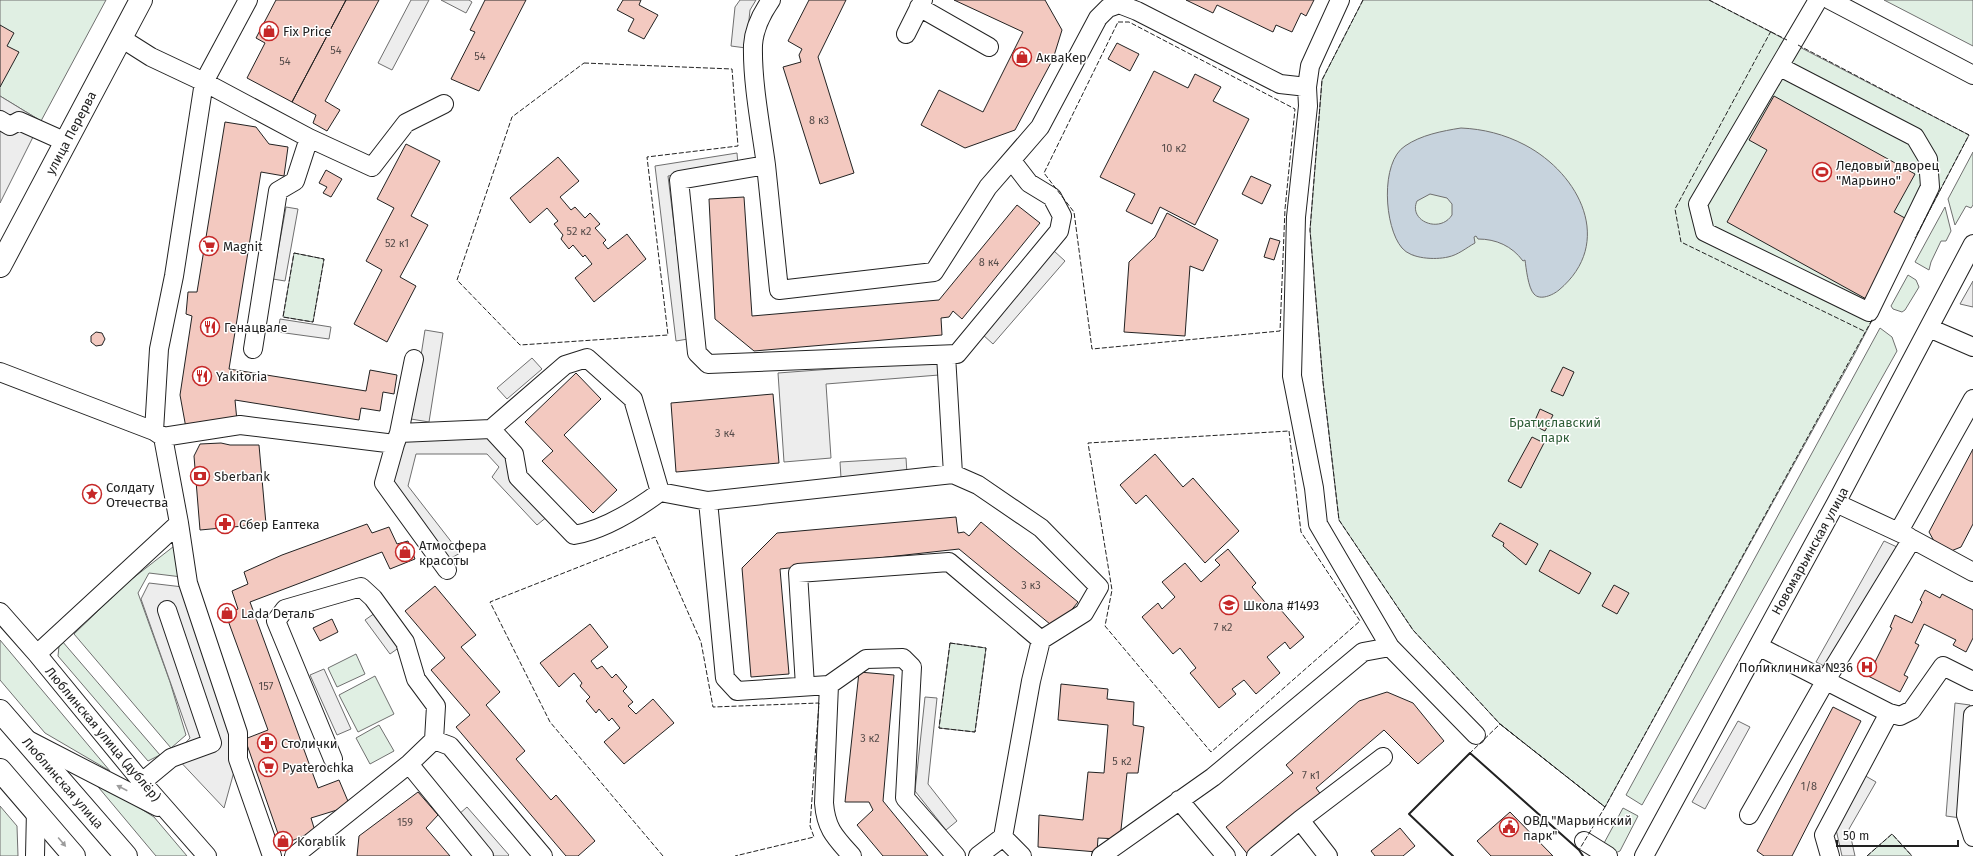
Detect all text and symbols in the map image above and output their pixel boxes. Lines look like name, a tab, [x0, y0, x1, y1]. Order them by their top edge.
shop icon: Fix Price	[258, 20, 280, 42]
place label: Fix Price	[283, 24, 331, 39]
house number: 54	[330, 44, 342, 57]
shop icon: АкваКер	[1011, 46, 1033, 68]
house number: 54	[474, 50, 486, 63]
place label: АкваКер	[1036, 50, 1087, 65]
house number: 54	[279, 55, 291, 68]
street label: улица Перерва	[43, 89, 99, 177]
house number: 8 к3	[809, 114, 829, 127]
house number: 10 к2	[1162, 142, 1186, 155]
place label: Ледовый дворец "Марьино"	[1836, 158, 1939, 188]
sports icon: Ледовый дворец "Марьино"	[1811, 161, 1833, 183]
house number: 52 к2	[567, 225, 591, 238]
supermarket icon: Magnit	[198, 235, 220, 257]
house number: 52 к1	[385, 237, 409, 250]
place label: Magnit	[223, 239, 263, 254]
house number: 8 к4	[979, 256, 999, 269]
restaurant icon: Генацвале	[199, 316, 221, 338]
place label: Генацвале	[224, 320, 288, 335]
restaurant icon: Yakitoria	[191, 365, 213, 387]
place label: Yakitoria	[216, 369, 267, 384]
park label: Братиславский парк	[1509, 415, 1601, 445]
house number: 3 к4	[715, 427, 735, 440]
bank icon: Sberbank	[189, 465, 211, 487]
place label: Sberbank	[214, 469, 270, 484]
place label: Солдату Отечества	[106, 480, 168, 510]
place icon: Солдату Отечества	[81, 483, 103, 505]
street label: Новомарьинская улица	[1769, 485, 1851, 617]
pharmacy icon: Сбер Еаптека	[214, 513, 236, 535]
place label: Сбер Еаптека	[239, 517, 320, 532]
place label: Атмосфера красоты	[419, 538, 487, 568]
shop icon: Атмосфера красоты	[394, 541, 416, 563]
house number: 3 к3	[1021, 579, 1041, 592]
school or university icon: Школа #1493	[1218, 594, 1240, 616]
place label: Школа #1493	[1243, 598, 1319, 613]
shop icon: Lada Dеталь	[216, 602, 238, 624]
place label: Lada Dеталь	[241, 606, 315, 621]
house number: 7 к2	[1214, 621, 1232, 634]
hospital icon: Поликлиника №36	[1856, 656, 1878, 678]
place label: Поликлиника №36	[1739, 660, 1853, 675]
street label: Люблинская улица (дублёр)	[42, 663, 164, 805]
house number: 157	[259, 680, 274, 693]
pharmacy icon: Столички	[256, 732, 278, 754]
house number: 3 к2	[860, 732, 880, 745]
street label: Люблинская улица	[19, 734, 107, 832]
place label: Столички	[281, 736, 338, 751]
house number: 5 к2	[1112, 755, 1132, 768]
supermarket icon: Pyaterochka	[257, 756, 279, 778]
place label: Pyaterochka	[282, 760, 354, 775]
house number: 7 к1	[1302, 769, 1320, 782]
house number: 1/8	[1801, 780, 1817, 793]
one-way arrow	[116, 785, 128, 791]
place label: ОВД "Марьинский парк"	[1523, 813, 1632, 843]
house number: 159	[397, 816, 413, 829]
public building icon: ОВД "Марьинский парк"	[1498, 816, 1520, 838]
scale bar	[1837, 822, 1958, 848]
text: 50 m	[1843, 829, 1869, 843]
shop icon: Korablik	[272, 830, 294, 852]
place label: Korablik	[297, 834, 346, 849]
one-way arrow	[58, 837, 67, 847]

